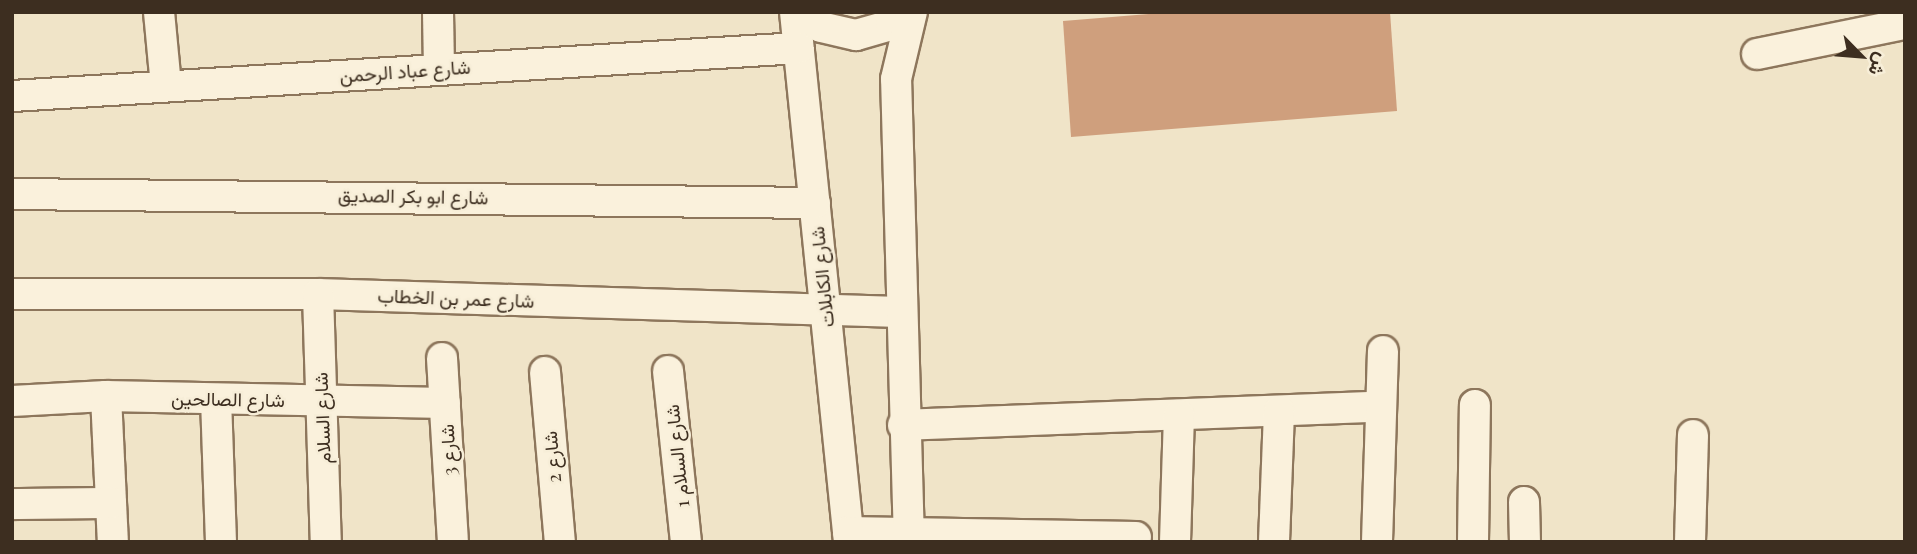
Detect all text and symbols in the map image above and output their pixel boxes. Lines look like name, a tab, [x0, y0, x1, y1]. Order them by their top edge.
north arrow	[1826, 21, 1896, 91]
text: ش	[1863, 49, 1897, 81]
street label: شارع عباد الرحمن	[339, 55, 471, 87]
street label: شارع ابو بكر الصديق	[338, 183, 488, 209]
street label: شارع الكابلات	[805, 226, 839, 328]
street label: شارع عمر بن الخطاب	[377, 284, 535, 312]
street label: شارع السلام	[309, 372, 335, 464]
street label: شارع الصالحين	[171, 387, 285, 411]
street label: شارع السلام 1	[660, 403, 694, 509]
street label: شارع 3	[435, 424, 461, 476]
street label: شارع 2	[538, 430, 566, 484]

